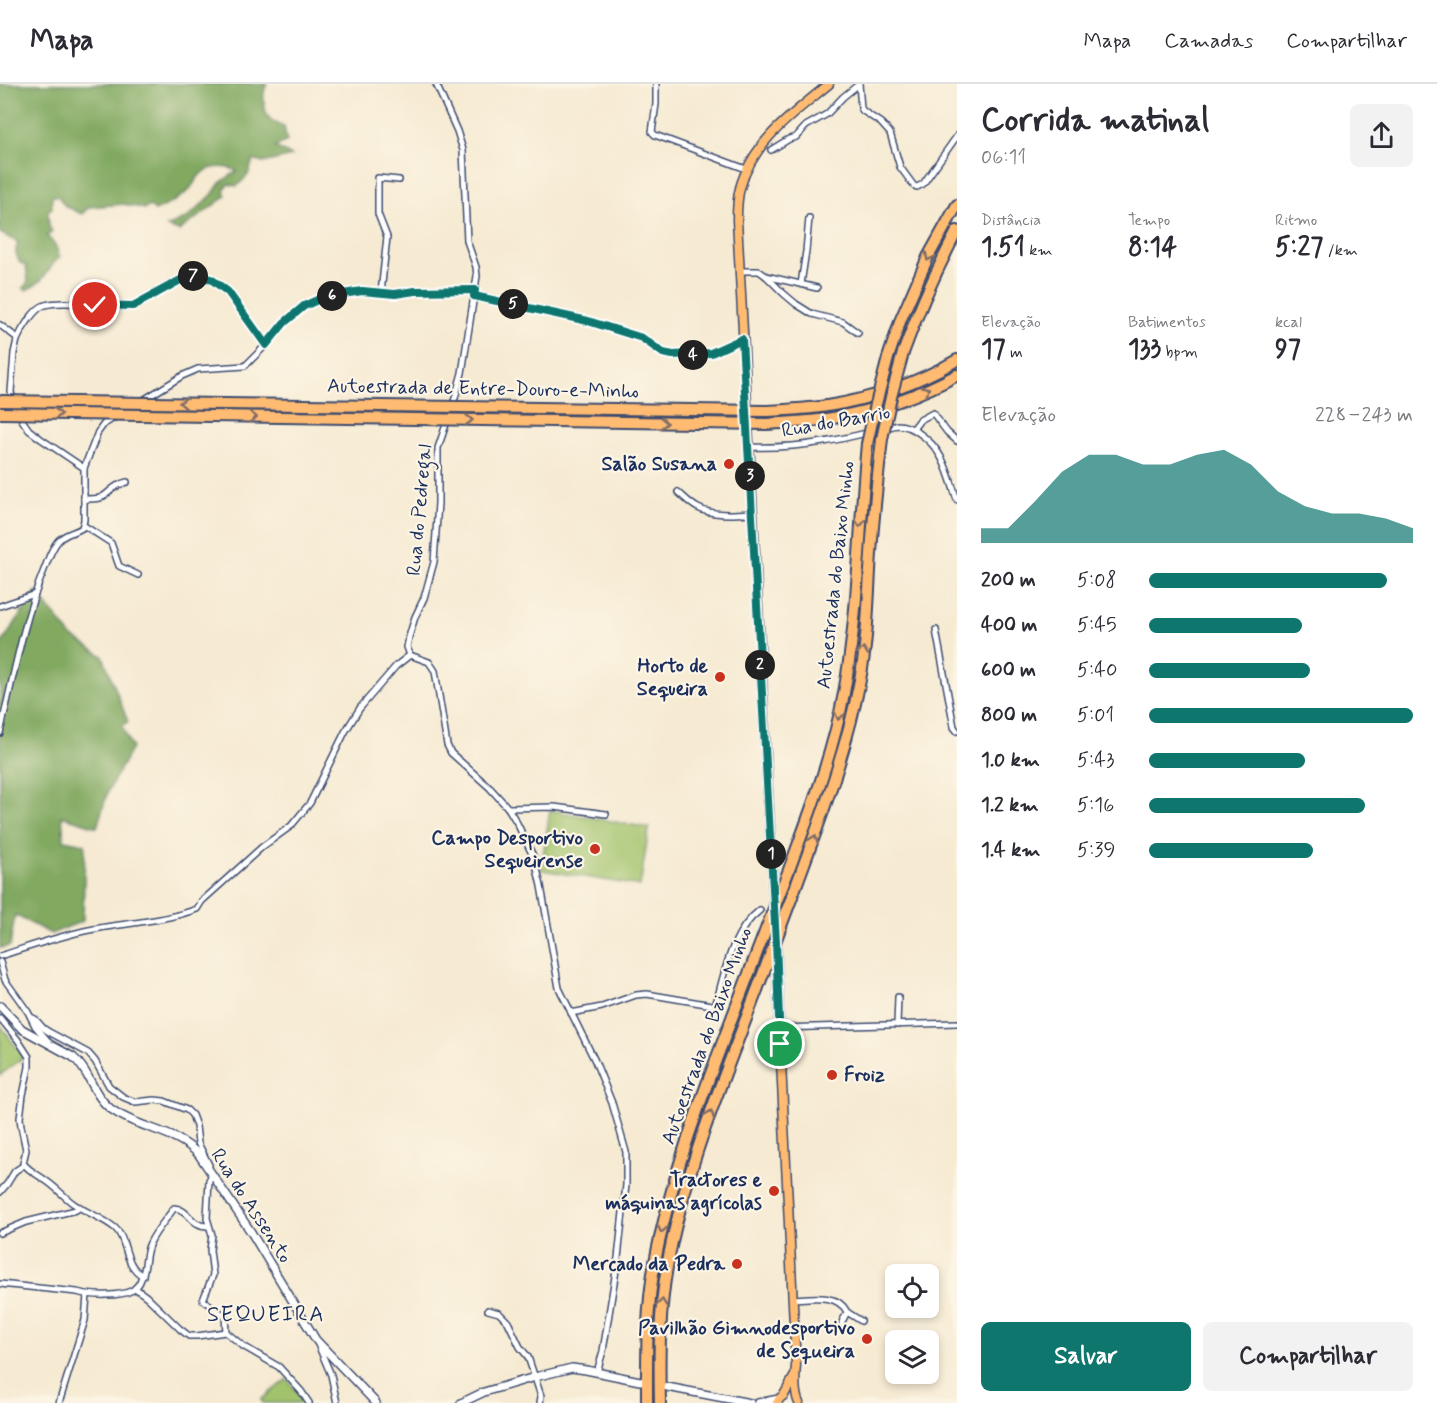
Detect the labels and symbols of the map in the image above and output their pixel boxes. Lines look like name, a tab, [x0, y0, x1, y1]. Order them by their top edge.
one-way arrow	[924, 250, 936, 261]
pin: 7	[178, 261, 208, 291]
pin	[69, 279, 120, 330]
pin: 6	[317, 281, 347, 311]
pin: 5	[498, 289, 528, 319]
pin: 4	[678, 340, 708, 370]
street label: Autoestrada de Entre-Douro-e-Minho	[327, 373, 639, 405]
one-way arrow	[920, 385, 931, 397]
one-way arrow	[179, 397, 188, 409]
street label: Rua do Barrio	[779, 399, 893, 445]
one-way arrow	[54, 408, 63, 420]
one-way arrow	[249, 411, 258, 423]
one-way arrow	[465, 414, 474, 426]
one-way arrow	[660, 417, 669, 429]
street label: Rua do Pedregal	[401, 443, 441, 577]
place label: Salão Susana	[601, 451, 717, 478]
marker: Salão Susana	[722, 457, 736, 471]
street label: Autoestrada do Baixo Minho	[811, 460, 861, 690]
pin: 3	[735, 461, 765, 491]
one-way arrow	[854, 518, 867, 527]
one-way arrow	[856, 646, 869, 655]
pin: 2	[745, 650, 775, 680]
place label: Horto de Sequeira	[637, 653, 709, 703]
marker: Horto de Sequeira	[713, 670, 727, 684]
one-way arrow	[833, 711, 846, 721]
place label: Campo Desportivo Sequeirense	[431, 825, 583, 875]
one-way arrow	[806, 834, 819, 844]
pin: 1	[756, 839, 786, 869]
marker: Campo Desportivo Sequeirense	[588, 842, 602, 856]
street label: Autoestrada do Baixo Minho	[655, 924, 759, 1148]
pin	[754, 1018, 805, 1069]
place label: Froiz	[844, 1062, 885, 1089]
marker: Froiz	[825, 1068, 839, 1082]
one-way arrow	[703, 1109, 716, 1120]
street label: Rua do Assento	[204, 1143, 298, 1269]
place label: Tractores e máquinas agrícolas	[605, 1167, 763, 1217]
marker: Tractores e máquinas agrícolas	[767, 1184, 781, 1198]
one-way arrow	[657, 1224, 670, 1234]
place label: Mercado da Pedra	[573, 1251, 726, 1278]
marker: Mercado da Pedra	[730, 1257, 744, 1271]
one-way arrow	[656, 1298, 668, 1307]
district label: SEQUEIRA	[207, 1301, 325, 1329]
place label: Pavilhão Gimnodesportivo de Sequeira	[638, 1315, 855, 1365]
marker: Pavilhão Gimnodesportivo de Sequeira	[860, 1332, 874, 1346]

